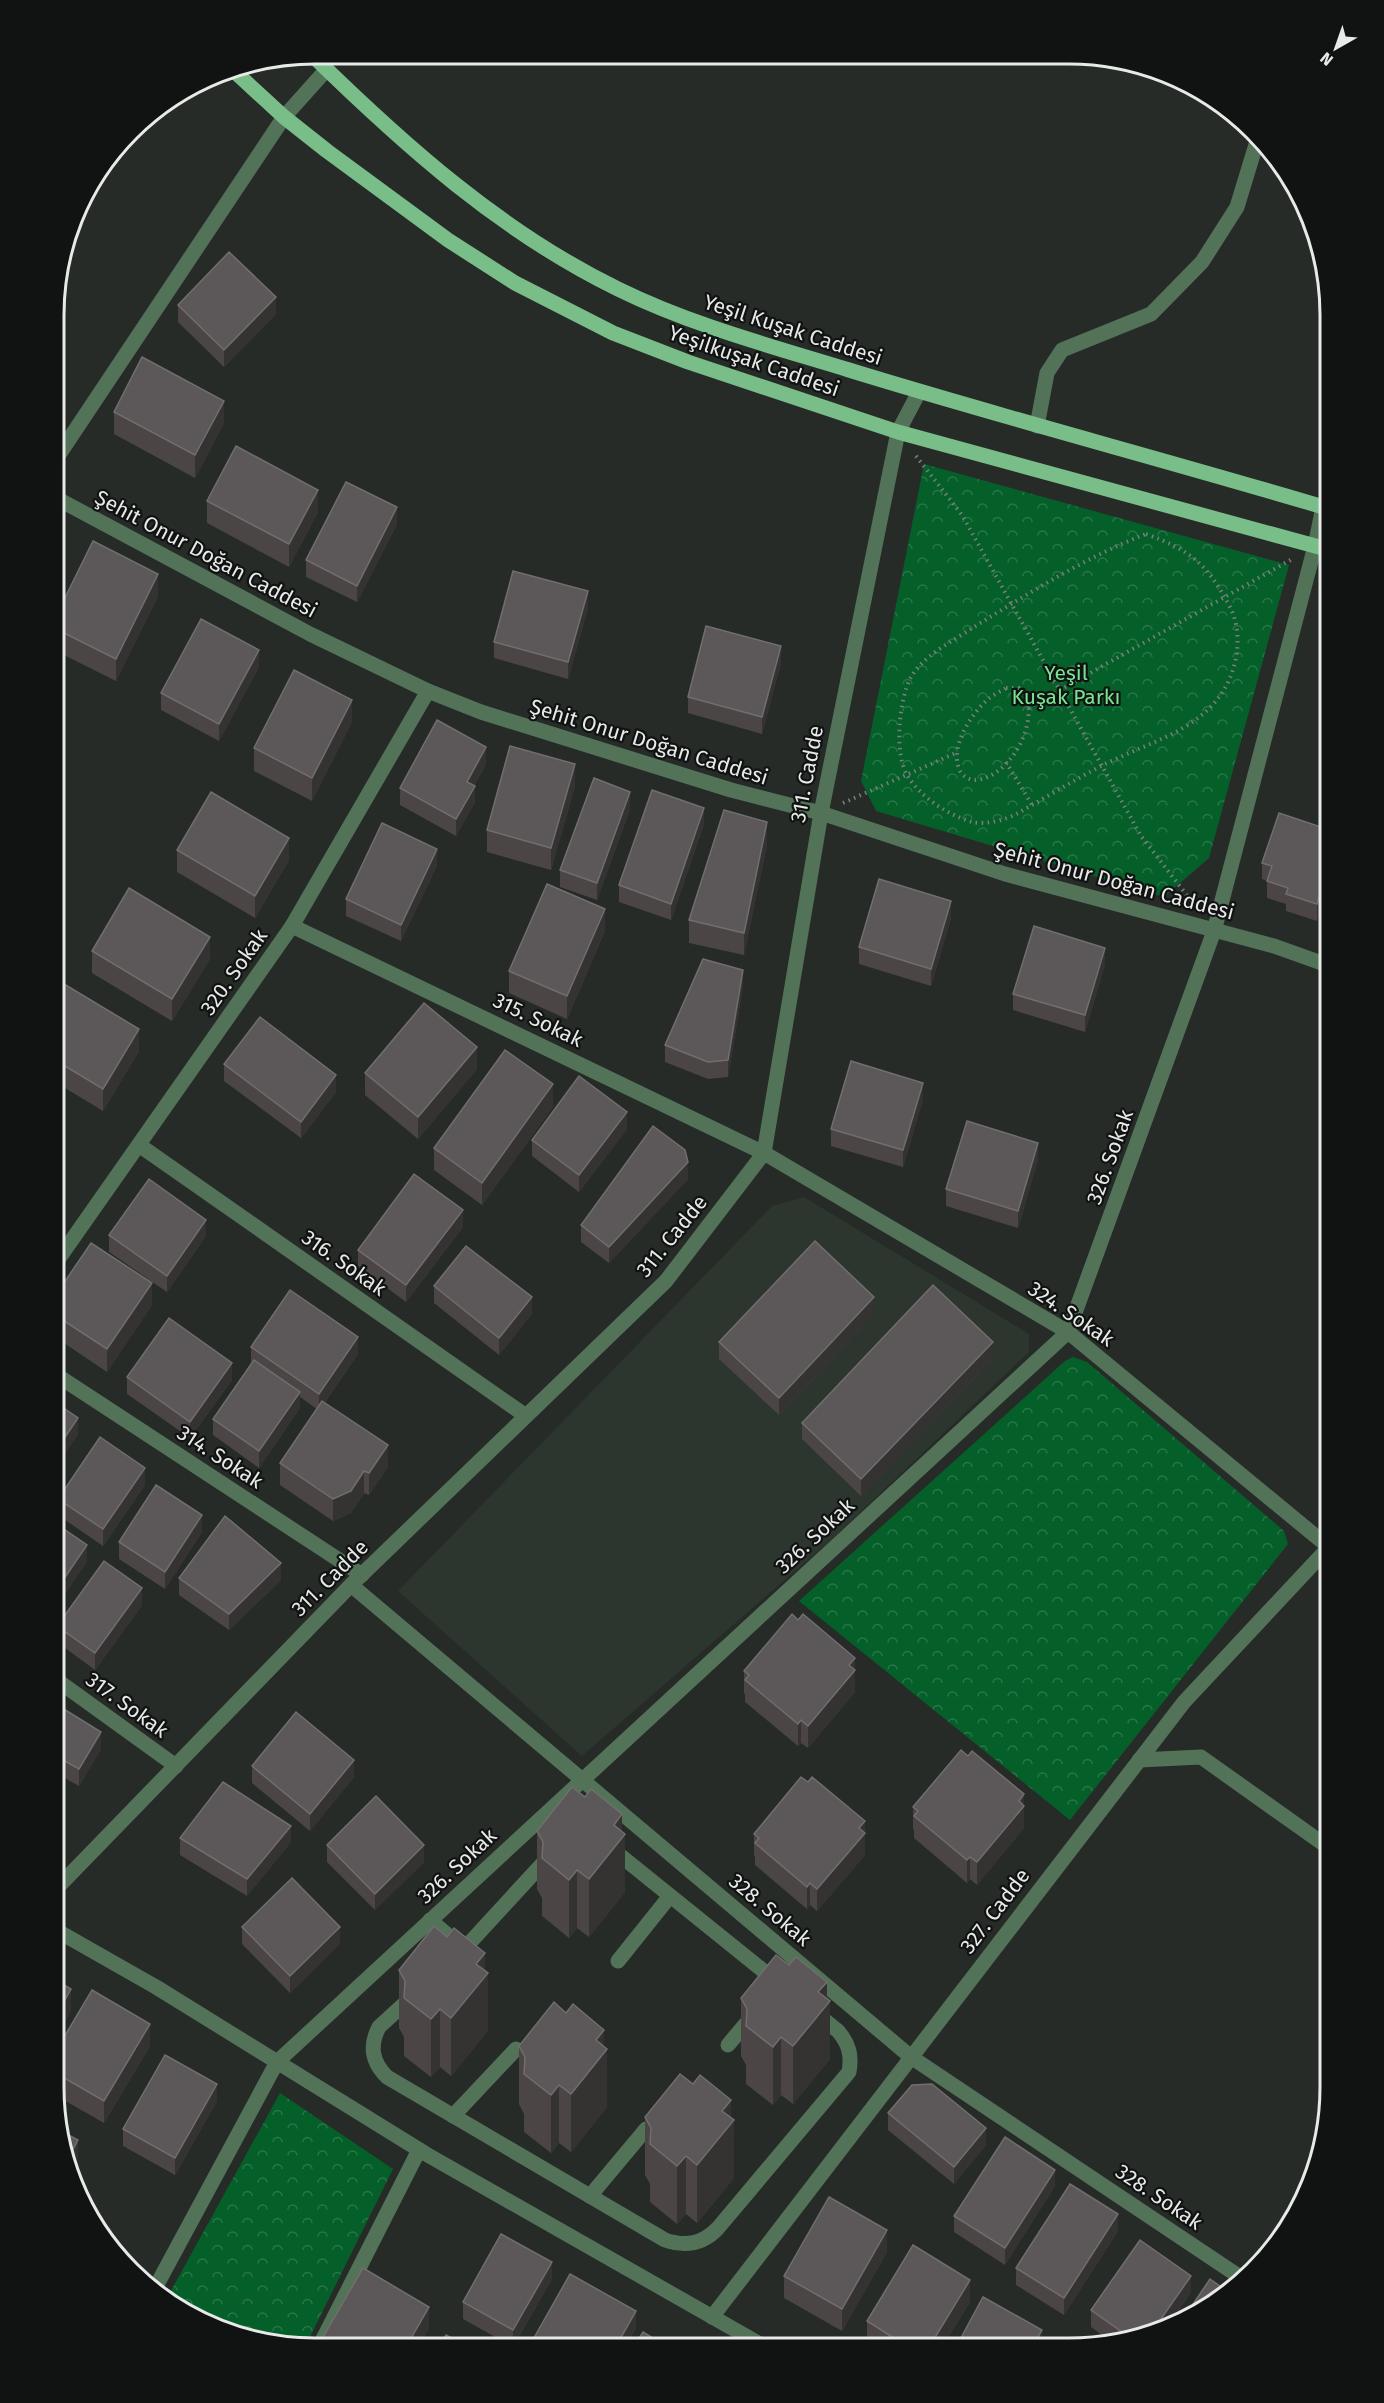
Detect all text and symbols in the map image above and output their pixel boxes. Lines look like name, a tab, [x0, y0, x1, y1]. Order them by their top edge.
north arrow	[1306, 18, 1366, 78]
text: N	[1317, 48, 1337, 70]
street label: Yeşil Kuşak Caddesi	[700, 289, 886, 371]
street label: Yeşilkuşak Caddesi	[665, 320, 843, 402]
street label: Şehit Onur Doğan Caddesi	[90, 484, 322, 624]
park label: Yeşil Kuşak Parkı	[1012, 660, 1121, 710]
street label: Şehit Onur Doğan Caddesi	[527, 693, 771, 791]
street label: 311. Cadde	[785, 723, 829, 825]
street label: Şehit Onur Doğan Caddesi	[991, 836, 1237, 926]
street label: 320. Sokak	[195, 924, 273, 1020]
street label: 315. Sokak	[489, 987, 587, 1053]
street label: 326. Sokak	[1081, 1106, 1139, 1208]
street label: 311. Cadde	[631, 1190, 713, 1282]
street label: 316. Sokak	[297, 1224, 391, 1302]
street label: 324. Sokak	[1023, 1276, 1119, 1352]
street label: 314. Sokak	[172, 1420, 268, 1494]
street label: 326. Sokak	[770, 1493, 860, 1579]
street label: 311. Cadde	[286, 1534, 374, 1622]
street label: 317. Sokak	[81, 1666, 173, 1744]
street label: 326. Sokak	[412, 1823, 502, 1909]
street label: 327. Cadde	[955, 1863, 1035, 1959]
street label: 328. Sokak	[724, 1868, 817, 1952]
street label: 328. Sokak	[1111, 2158, 1208, 2236]

